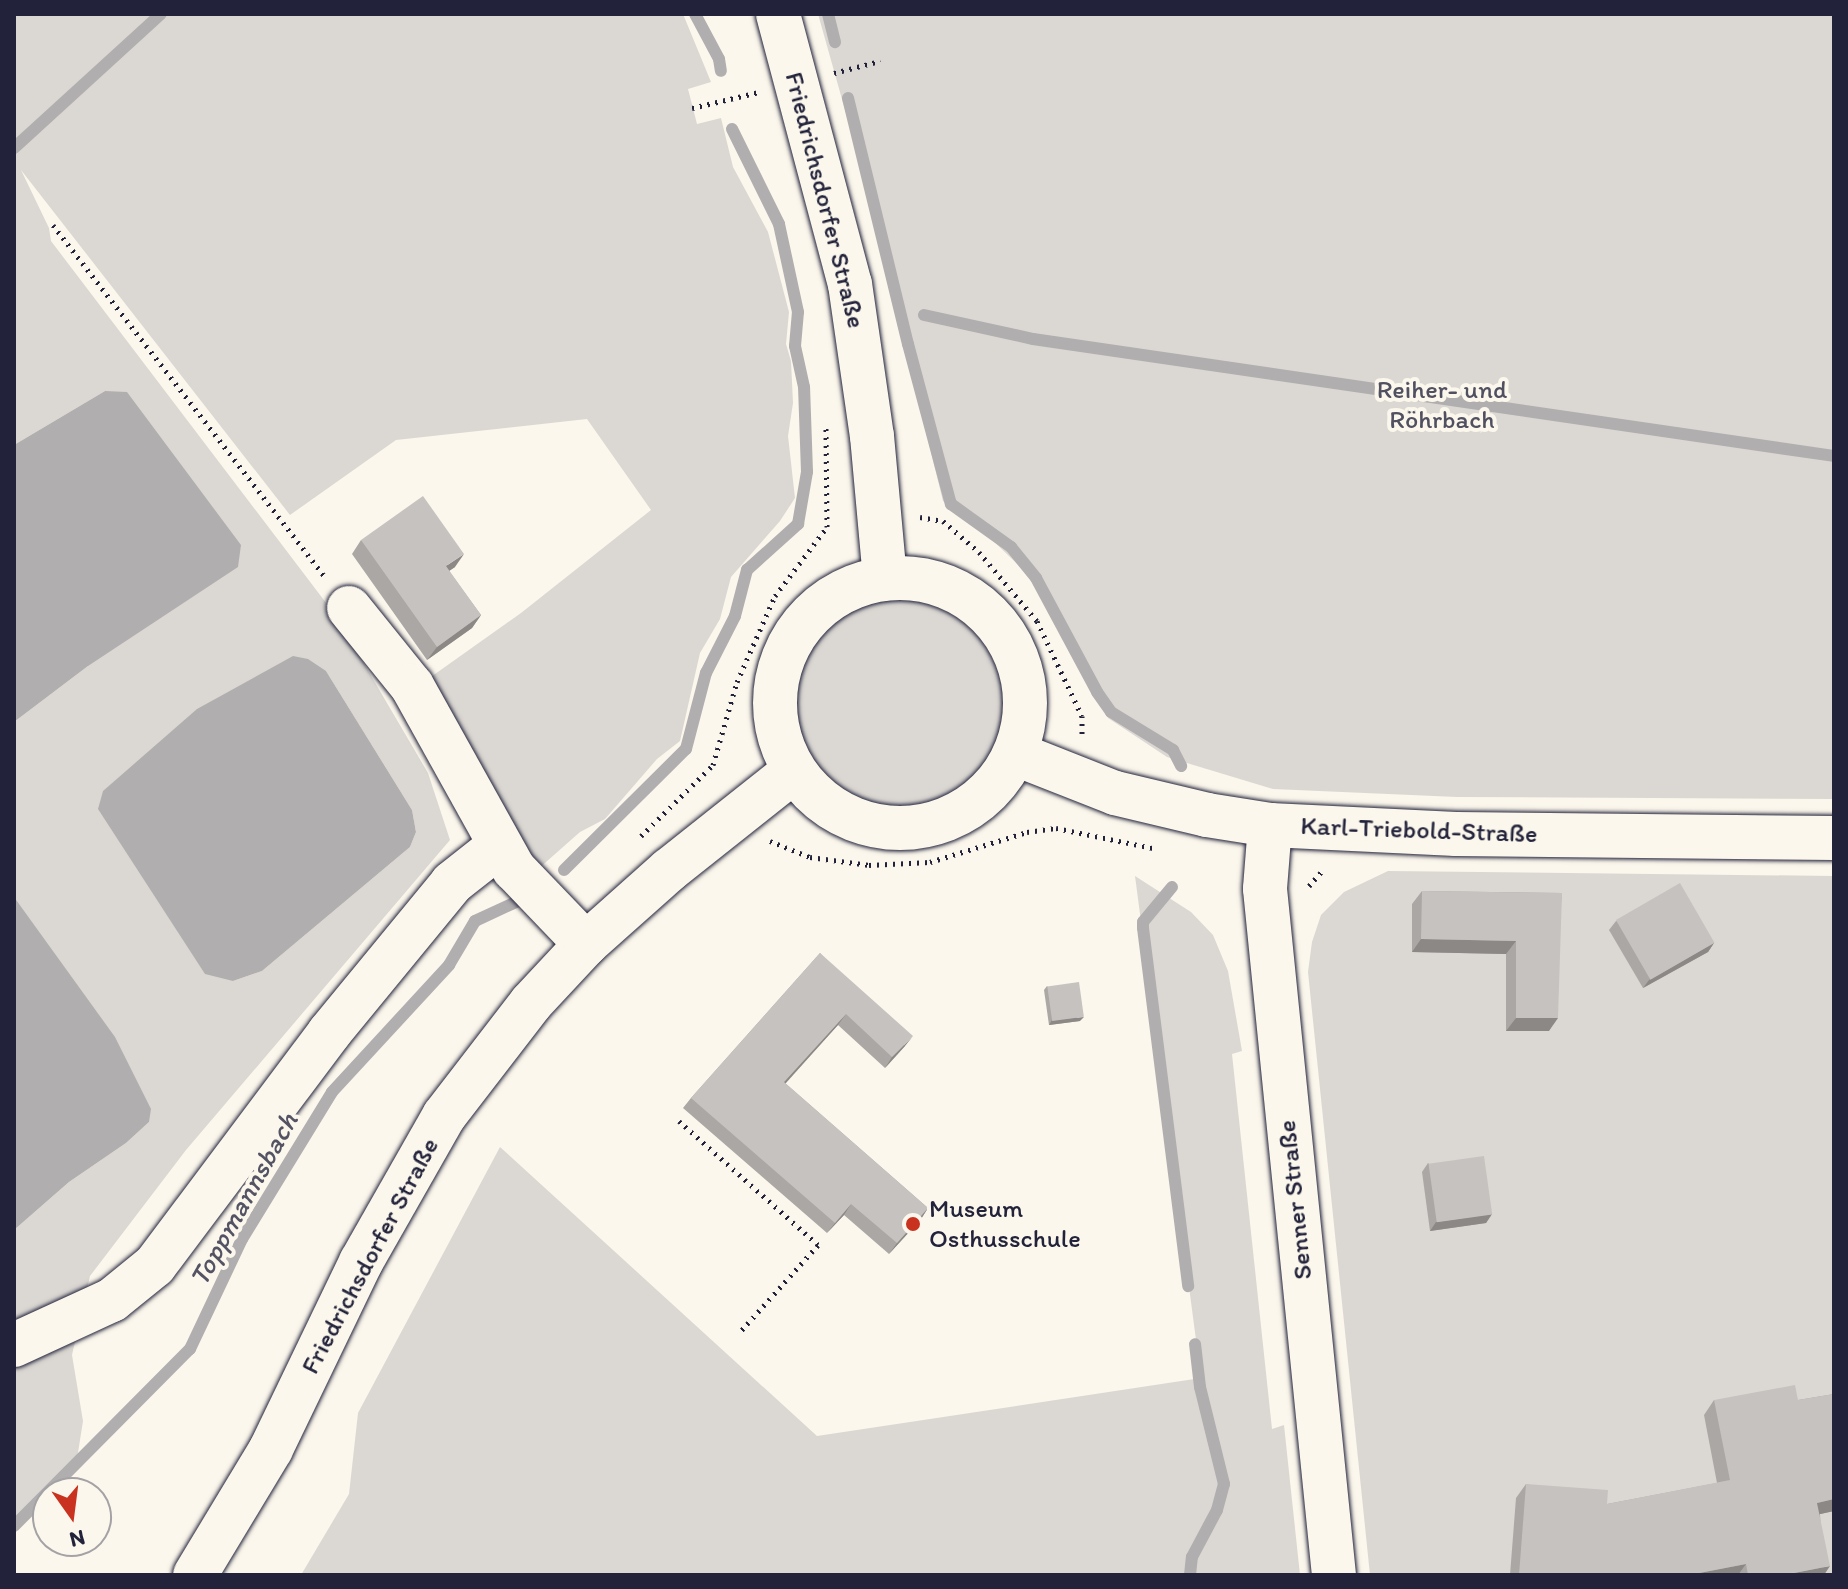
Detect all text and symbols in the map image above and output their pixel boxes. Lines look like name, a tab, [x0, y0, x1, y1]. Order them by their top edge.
street label: Friedrichsdorfer Straße	[778, 69, 872, 331]
park label: Reiher- und Röhrbach	[1377, 374, 1507, 436]
street label: Karl-Triebold-Straße	[1300, 810, 1538, 850]
water label: Toppmannsbach	[181, 1106, 305, 1292]
street label: Senner Straße	[1271, 1119, 1319, 1281]
street label: Friedrichsdorfer Straße	[295, 1133, 445, 1379]
place label: Museum Osthusschule	[929, 1193, 1081, 1254]
marker: Museum Osthusschule	[904, 1215, 922, 1233]
north arrow	[32, 1477, 112, 1557]
text: N	[67, 1524, 88, 1554]

